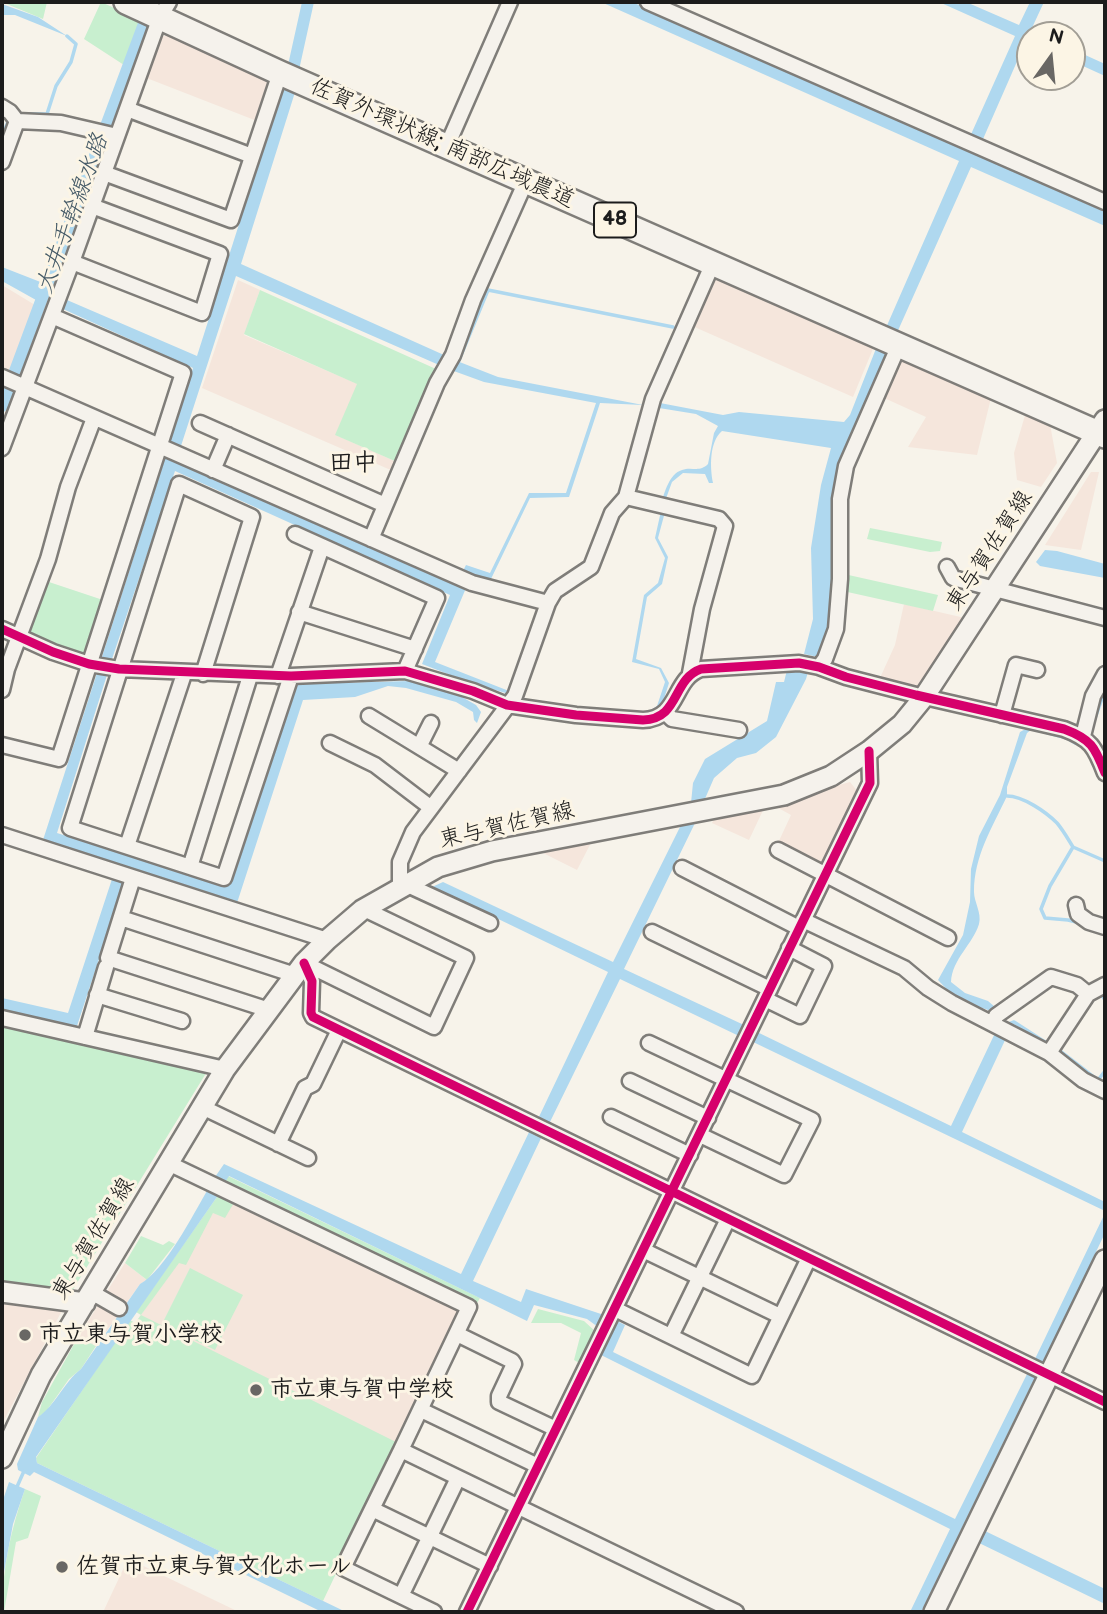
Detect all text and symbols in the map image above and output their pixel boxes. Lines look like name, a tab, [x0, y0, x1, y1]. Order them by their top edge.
north arrow	[1016, 21, 1086, 91]
text: N	[1046, 24, 1066, 50]
street label: 佐賀外環状線; 南部広域農道	[305, 73, 579, 215]
water label: 大井手幹線水路	[31, 130, 115, 298]
road number: 48	[594, 202, 636, 238]
district label: 田中	[329, 450, 377, 478]
street label: 東与賀佐賀線	[941, 486, 1039, 616]
street label: 東与賀佐賀線	[437, 797, 577, 855]
street label: 東与賀佐賀線	[47, 1173, 141, 1305]
place label: 市立東与賀小学校	[39, 1321, 223, 1349]
marker: 市立東与賀小学校	[17, 1327, 33, 1343]
place label: 市立東与賀中学校	[270, 1376, 454, 1404]
marker: 市立東与賀中学校	[248, 1382, 264, 1398]
place label: 佐賀市立東与賀文化ホール	[76, 1553, 352, 1581]
marker: 佐賀市立東与賀文化ホール	[54, 1559, 70, 1575]

